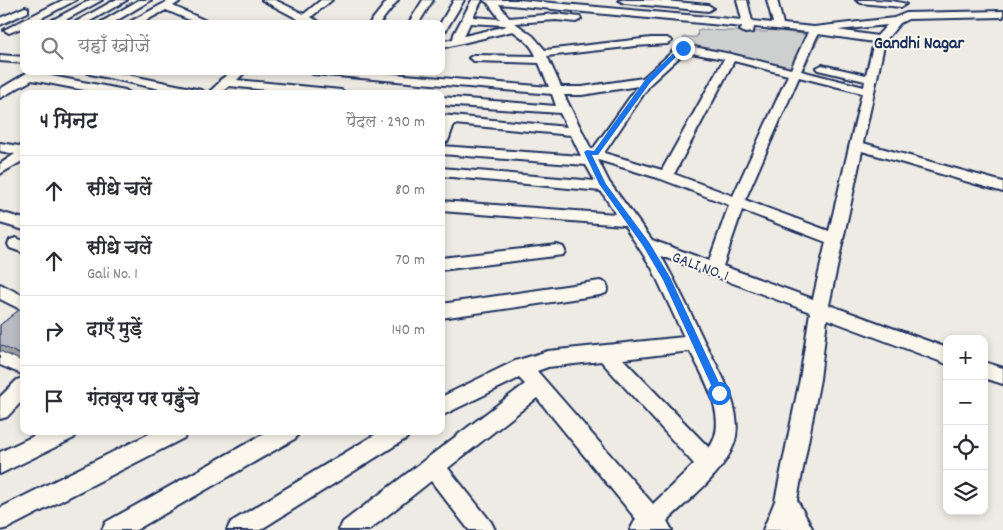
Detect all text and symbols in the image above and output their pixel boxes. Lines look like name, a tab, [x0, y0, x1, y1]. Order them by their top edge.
search box	[20, 20, 445, 75]
district label: Gandhi Nagar	[874, 32, 964, 57]
icon: search	[38, 34, 66, 62]
text: यहाँ खोजें	[78, 34, 150, 61]
route end	[672, 37, 695, 60]
text: 4 मिनट	[40, 108, 98, 138]
text: पैदल · 290 m	[347, 111, 425, 134]
icon: ahead	[40, 177, 68, 205]
text: सीधे चलें	[87, 177, 152, 204]
text: 80 m	[395, 179, 425, 202]
text: सीधे चलें	[87, 236, 152, 263]
street label: GALI NO. 1	[669, 246, 732, 288]
icon: ahead	[40, 247, 68, 275]
text: 70 m	[395, 249, 425, 272]
text: Gali No. 1	[87, 263, 138, 286]
icon: right	[40, 317, 68, 345]
text: दाएँ मुड़ें	[87, 317, 142, 344]
text: 140 m	[391, 319, 425, 342]
map controls	[943, 335, 988, 515]
button: +	[943, 335, 988, 380]
button: −	[943, 380, 988, 425]
route start	[708, 382, 731, 405]
icon: arrive	[40, 387, 68, 415]
text: गंतव्य पर पहुँचे	[87, 387, 199, 414]
button: locate	[943, 425, 988, 470]
button: layers	[943, 470, 988, 515]

